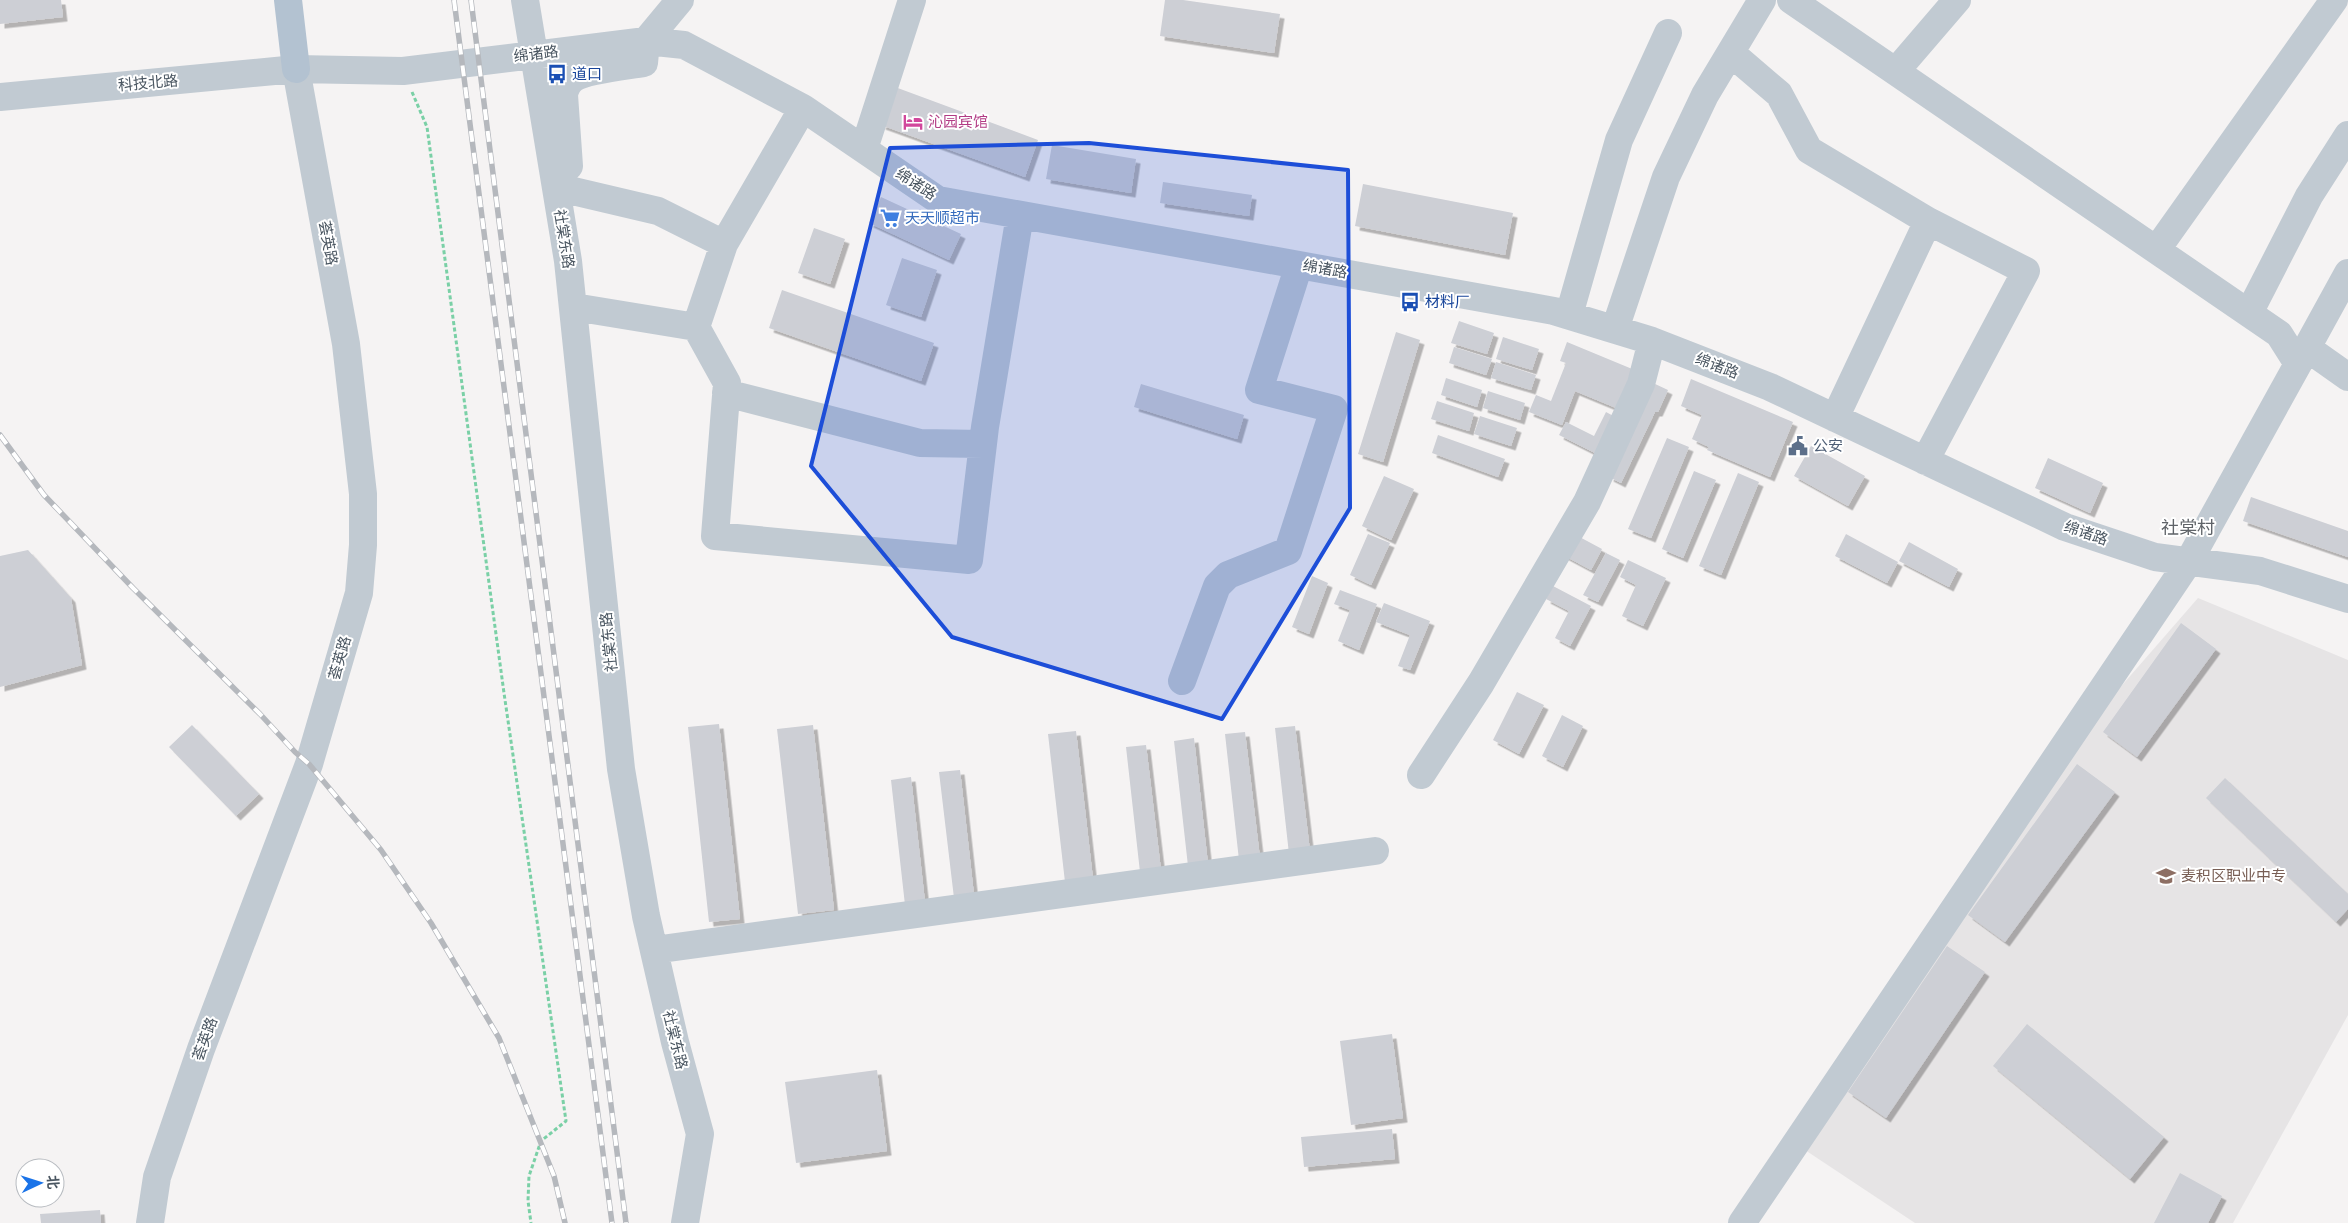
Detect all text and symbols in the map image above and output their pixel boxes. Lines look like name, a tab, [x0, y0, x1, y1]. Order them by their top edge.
street label: 绵诸路	[513, 42, 559, 66]
bus stop icon: 道口	[546, 63, 568, 85]
place label: 道口	[572, 65, 602, 83]
street label: 科技北路	[117, 71, 179, 95]
hotel icon: 沁园宾馆	[902, 111, 924, 133]
place label: 沁园宾馆	[928, 113, 988, 131]
street label: 绵诸路	[892, 164, 940, 204]
supermarket icon: 天天顺超市	[879, 207, 901, 229]
street label: 社棠东路	[550, 208, 578, 270]
place label: 天天顺超市	[905, 209, 980, 227]
street label: 荟英路	[315, 219, 341, 267]
street label: 绵诸路	[1301, 256, 1349, 282]
bus stop icon: 材料厂	[1399, 291, 1421, 313]
place label: 材料厂	[1425, 293, 1470, 311]
street label: 绵诸路	[1693, 350, 1741, 382]
public building icon: 公安	[1787, 435, 1809, 457]
place label: 公安	[1813, 437, 1843, 455]
street label: 绵诸路	[2062, 517, 2110, 549]
district label: 社棠村	[2161, 517, 2215, 539]
street label: 社棠东路	[597, 611, 621, 673]
street label: 荟英路	[325, 634, 355, 682]
school or university icon: 麦积区职业中专	[2155, 865, 2177, 887]
place label: 麦积区职业中专	[2181, 867, 2286, 885]
street label: 社棠东路	[659, 1009, 691, 1071]
street label: 荟英路	[189, 1015, 221, 1063]
north arrow	[15, 1158, 65, 1208]
text: 北	[44, 1174, 62, 1190]

